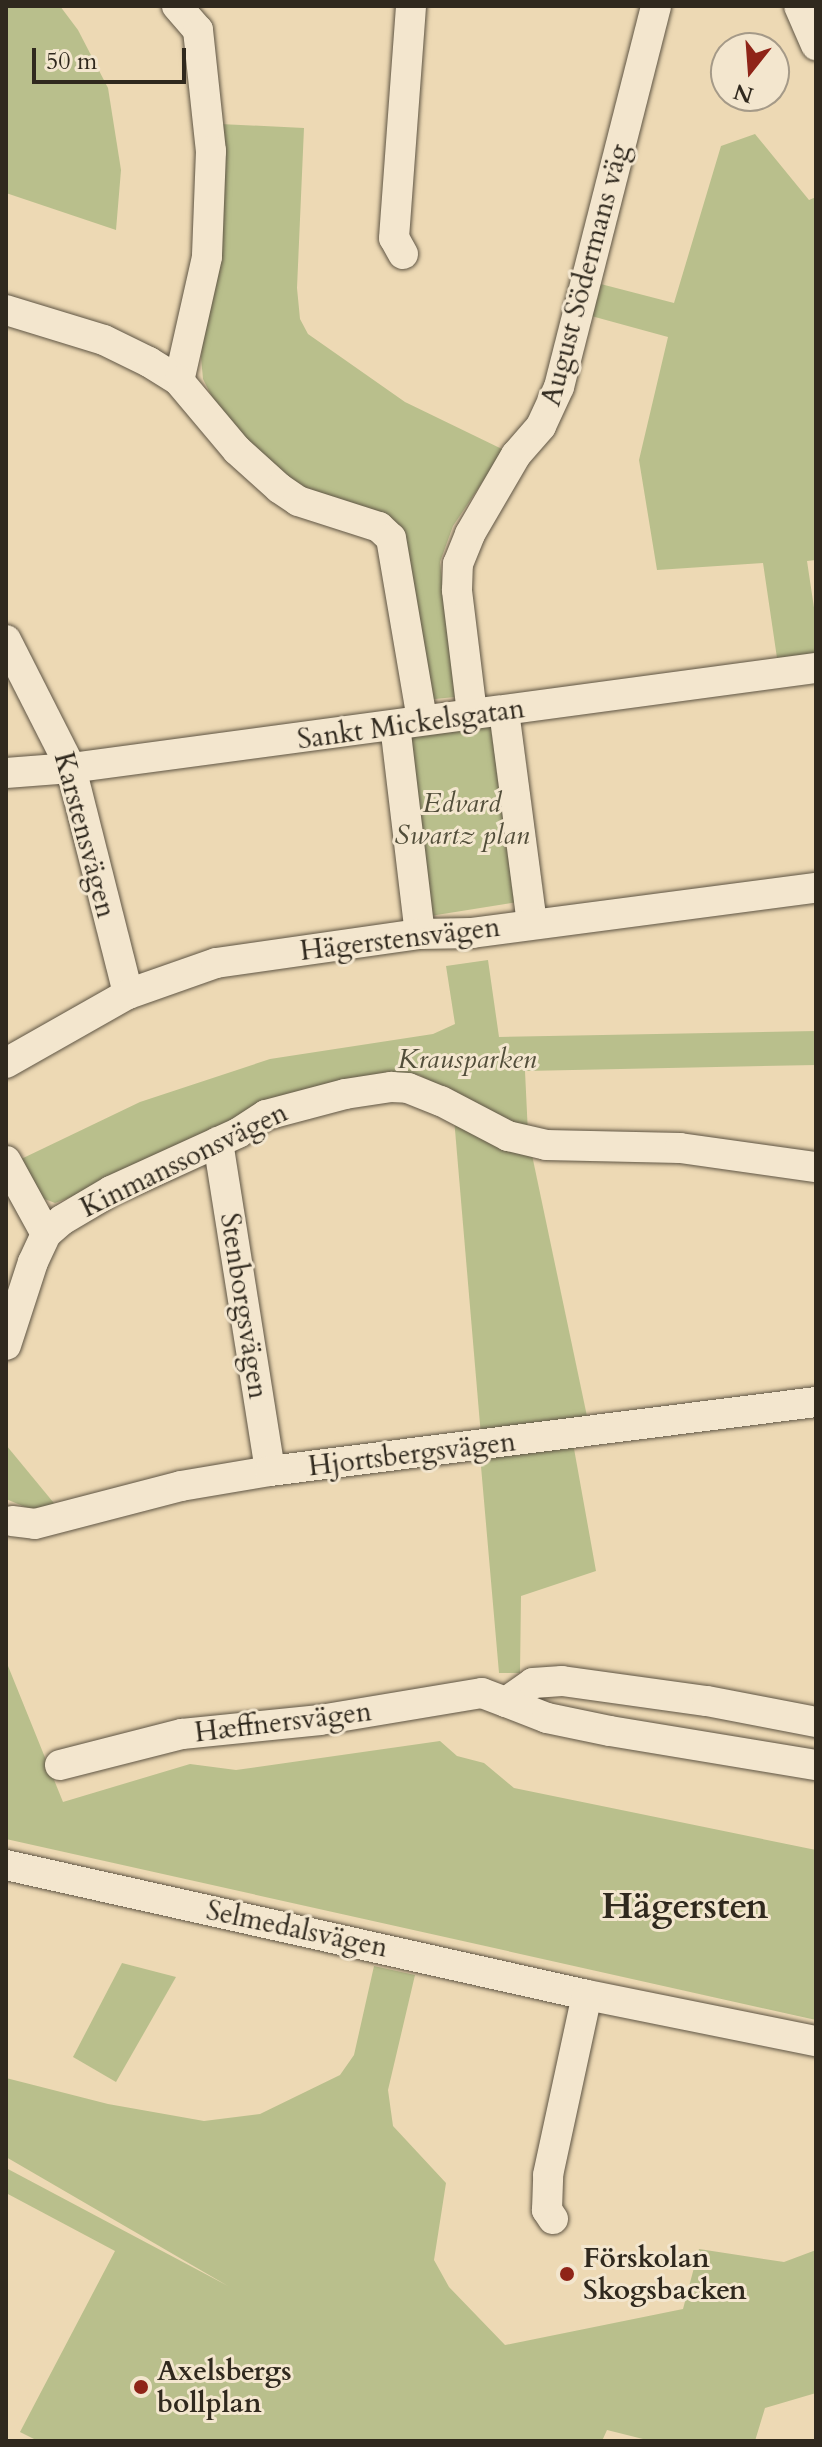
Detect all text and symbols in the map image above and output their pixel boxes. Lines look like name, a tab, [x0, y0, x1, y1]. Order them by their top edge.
scale bar	[36, 32, 190, 82]
north arrow	[710, 32, 790, 112]
text: 50 m	[46, 45, 97, 78]
text: N	[730, 76, 757, 110]
street label: August Södermans väg	[534, 140, 636, 410]
street label: Sankt Mickelsgatan	[295, 691, 527, 757]
street label: Karstensvägen	[47, 748, 123, 922]
park label: Edvard Swartz plan	[395, 786, 529, 852]
street label: Hägerstensvägen	[298, 910, 502, 968]
park label: Krausparken	[398, 1042, 536, 1076]
street label: Kinmanssonsvägen	[75, 1095, 293, 1225]
street label: Stenborgsvägen	[213, 1211, 275, 1401]
street label: Hjortsbergsvägen	[306, 1425, 518, 1483]
street label: Hæffnersvägen	[193, 1694, 373, 1750]
district label: Hägersten	[602, 1885, 768, 1929]
street label: Selmedalsvägen	[203, 1893, 391, 1965]
place label: Förskolan Skogsbacken	[583, 2241, 747, 2307]
marker: Förskolan Skogsbacken	[558, 2265, 576, 2283]
place label: Axelsbergs bollplan	[157, 2354, 292, 2420]
marker: Axelsbergs bollplan	[132, 2378, 150, 2396]

